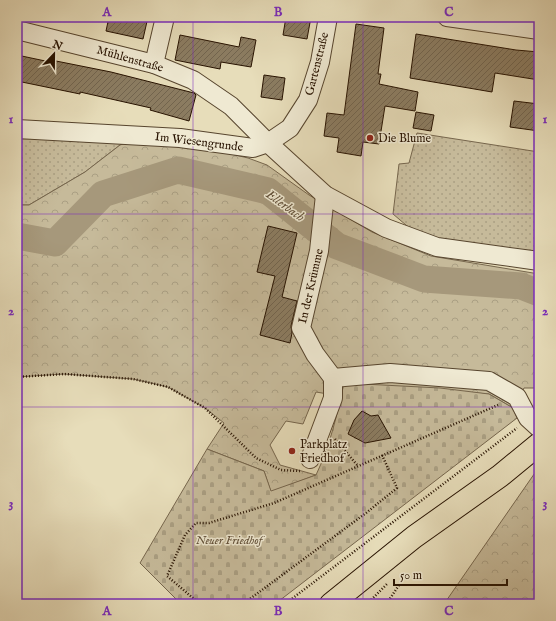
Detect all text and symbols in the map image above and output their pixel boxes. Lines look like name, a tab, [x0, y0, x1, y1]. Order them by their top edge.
text: A	[102, 4, 113, 21]
text: B	[274, 4, 283, 21]
text: C	[444, 4, 454, 21]
street label: Gartenstraße	[302, 30, 332, 97]
north arrow	[34, 34, 74, 74]
text: N	[49, 37, 65, 54]
street label: Mühlenstraße	[95, 42, 165, 76]
text: 1	[9, 111, 14, 128]
text: 1	[543, 111, 548, 128]
street label: Im Wiesengrunde	[154, 129, 244, 155]
place label: Die Blume	[378, 131, 432, 146]
marker: Die Blume	[365, 133, 375, 143]
water label: Ellerbach	[262, 186, 308, 226]
street label: In der Krümme	[295, 247, 327, 325]
text: 2	[8, 303, 14, 320]
text: 2	[542, 303, 548, 320]
place label: Parkplatz Friedhof	[300, 437, 348, 466]
marker: Parkplatz Friedhof	[287, 446, 297, 456]
text: 3	[9, 495, 14, 512]
text: 3	[543, 495, 548, 512]
park label: Neuer Friedhof	[196, 533, 266, 548]
scale bar	[394, 561, 507, 587]
text: 50 m	[400, 568, 422, 583]
text: A	[102, 603, 113, 620]
text: B	[274, 603, 283, 620]
text: C	[444, 603, 454, 620]

